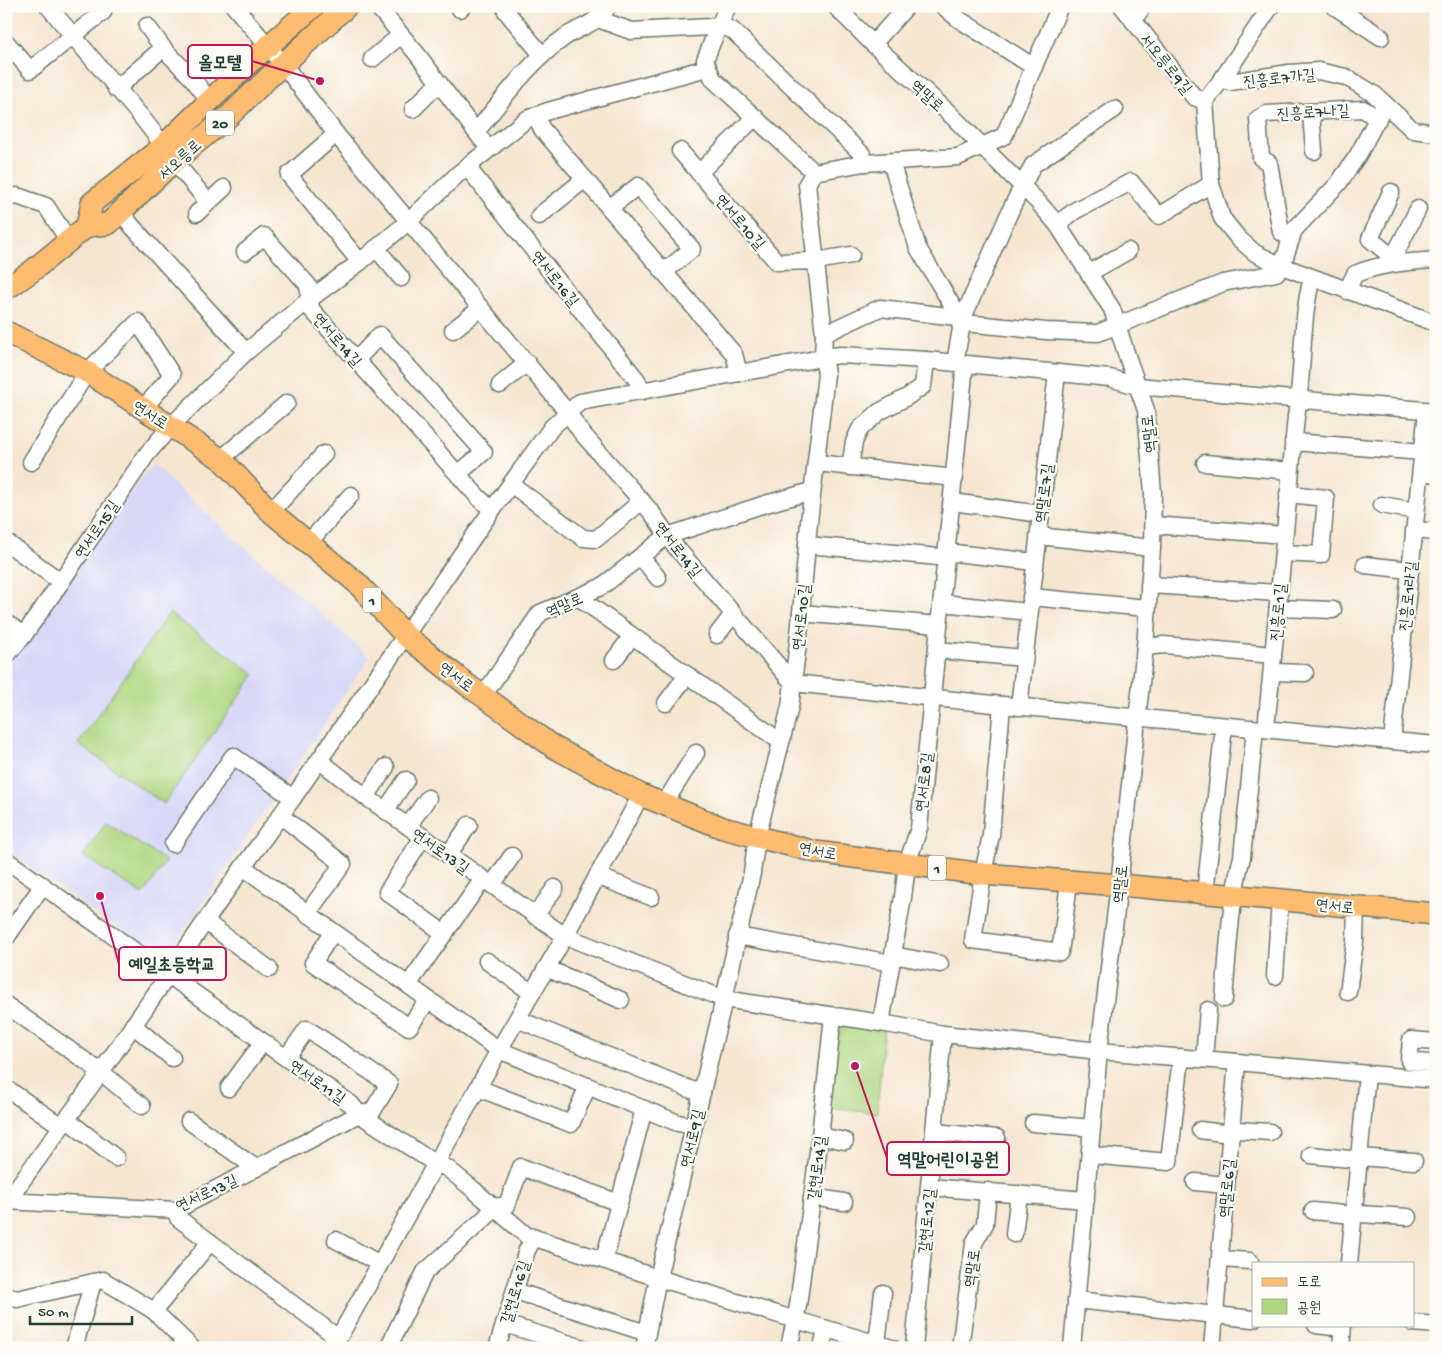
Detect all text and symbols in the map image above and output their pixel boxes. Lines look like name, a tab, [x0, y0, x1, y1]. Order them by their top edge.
street label: 서오릉로9길	[1134, 30, 1195, 99]
callout: 올모텔	[188, 45, 252, 78]
text: 올모텔	[198, 54, 242, 75]
street label: 진흥로7가길	[1242, 66, 1317, 94]
street label: 역말로	[905, 78, 946, 118]
street label: 진흥로7나길	[1276, 102, 1350, 126]
road number: 20	[206, 110, 234, 136]
street label: 서오릉로	[155, 137, 207, 186]
street label: 연서로10길	[709, 192, 768, 255]
street label: 연서로16길	[525, 249, 582, 312]
street label: 연서로14길	[307, 310, 364, 372]
street label: 연서로	[128, 399, 171, 435]
street label: 역말로	[1140, 413, 1163, 454]
street label: 역말로7길	[1033, 462, 1060, 524]
street label: 연서로15길	[72, 498, 125, 564]
street label: 연서로14길	[649, 519, 704, 583]
street label: 진흥로1라길	[1396, 560, 1424, 633]
street label: 진흥로1길	[1268, 582, 1292, 642]
street label: 연서로10길	[791, 583, 816, 652]
road number: 1	[363, 588, 381, 612]
street label: 역말로	[544, 591, 587, 624]
street label: 연서로	[434, 660, 476, 698]
street label: 연서로8길	[914, 751, 939, 813]
street label: 연서로13길	[406, 826, 472, 880]
street label: 연서로	[797, 840, 838, 866]
road number: 1	[928, 856, 946, 880]
street label: 역말로	[1111, 864, 1134, 905]
street label: 연서로	[1314, 897, 1355, 920]
callout: 예일초등학교	[119, 947, 226, 980]
text: 예일초등학교	[129, 956, 215, 977]
street label: 연서로11길	[284, 1058, 348, 1110]
street label: 연서로9길	[678, 1108, 710, 1170]
street label: 갈현로14길	[805, 1135, 833, 1202]
callout: 역말어린이공원	[887, 1142, 1009, 1175]
text: 역말어린이공원	[897, 1151, 999, 1172]
street label: 역말로6길	[1217, 1158, 1242, 1219]
street label: 연서로13길	[173, 1173, 242, 1218]
street label: 갈현로12길	[916, 1187, 942, 1255]
street label: 역말로	[962, 1248, 987, 1289]
street label: 갈현로16길	[498, 1258, 536, 1327]
legend	[1252, 1262, 1414, 1326]
text: 도로	[1297, 1274, 1321, 1292]
scale bar	[30, 1294, 132, 1326]
text: 공원	[1297, 1300, 1321, 1318]
text: 50 m	[38, 1304, 69, 1322]

